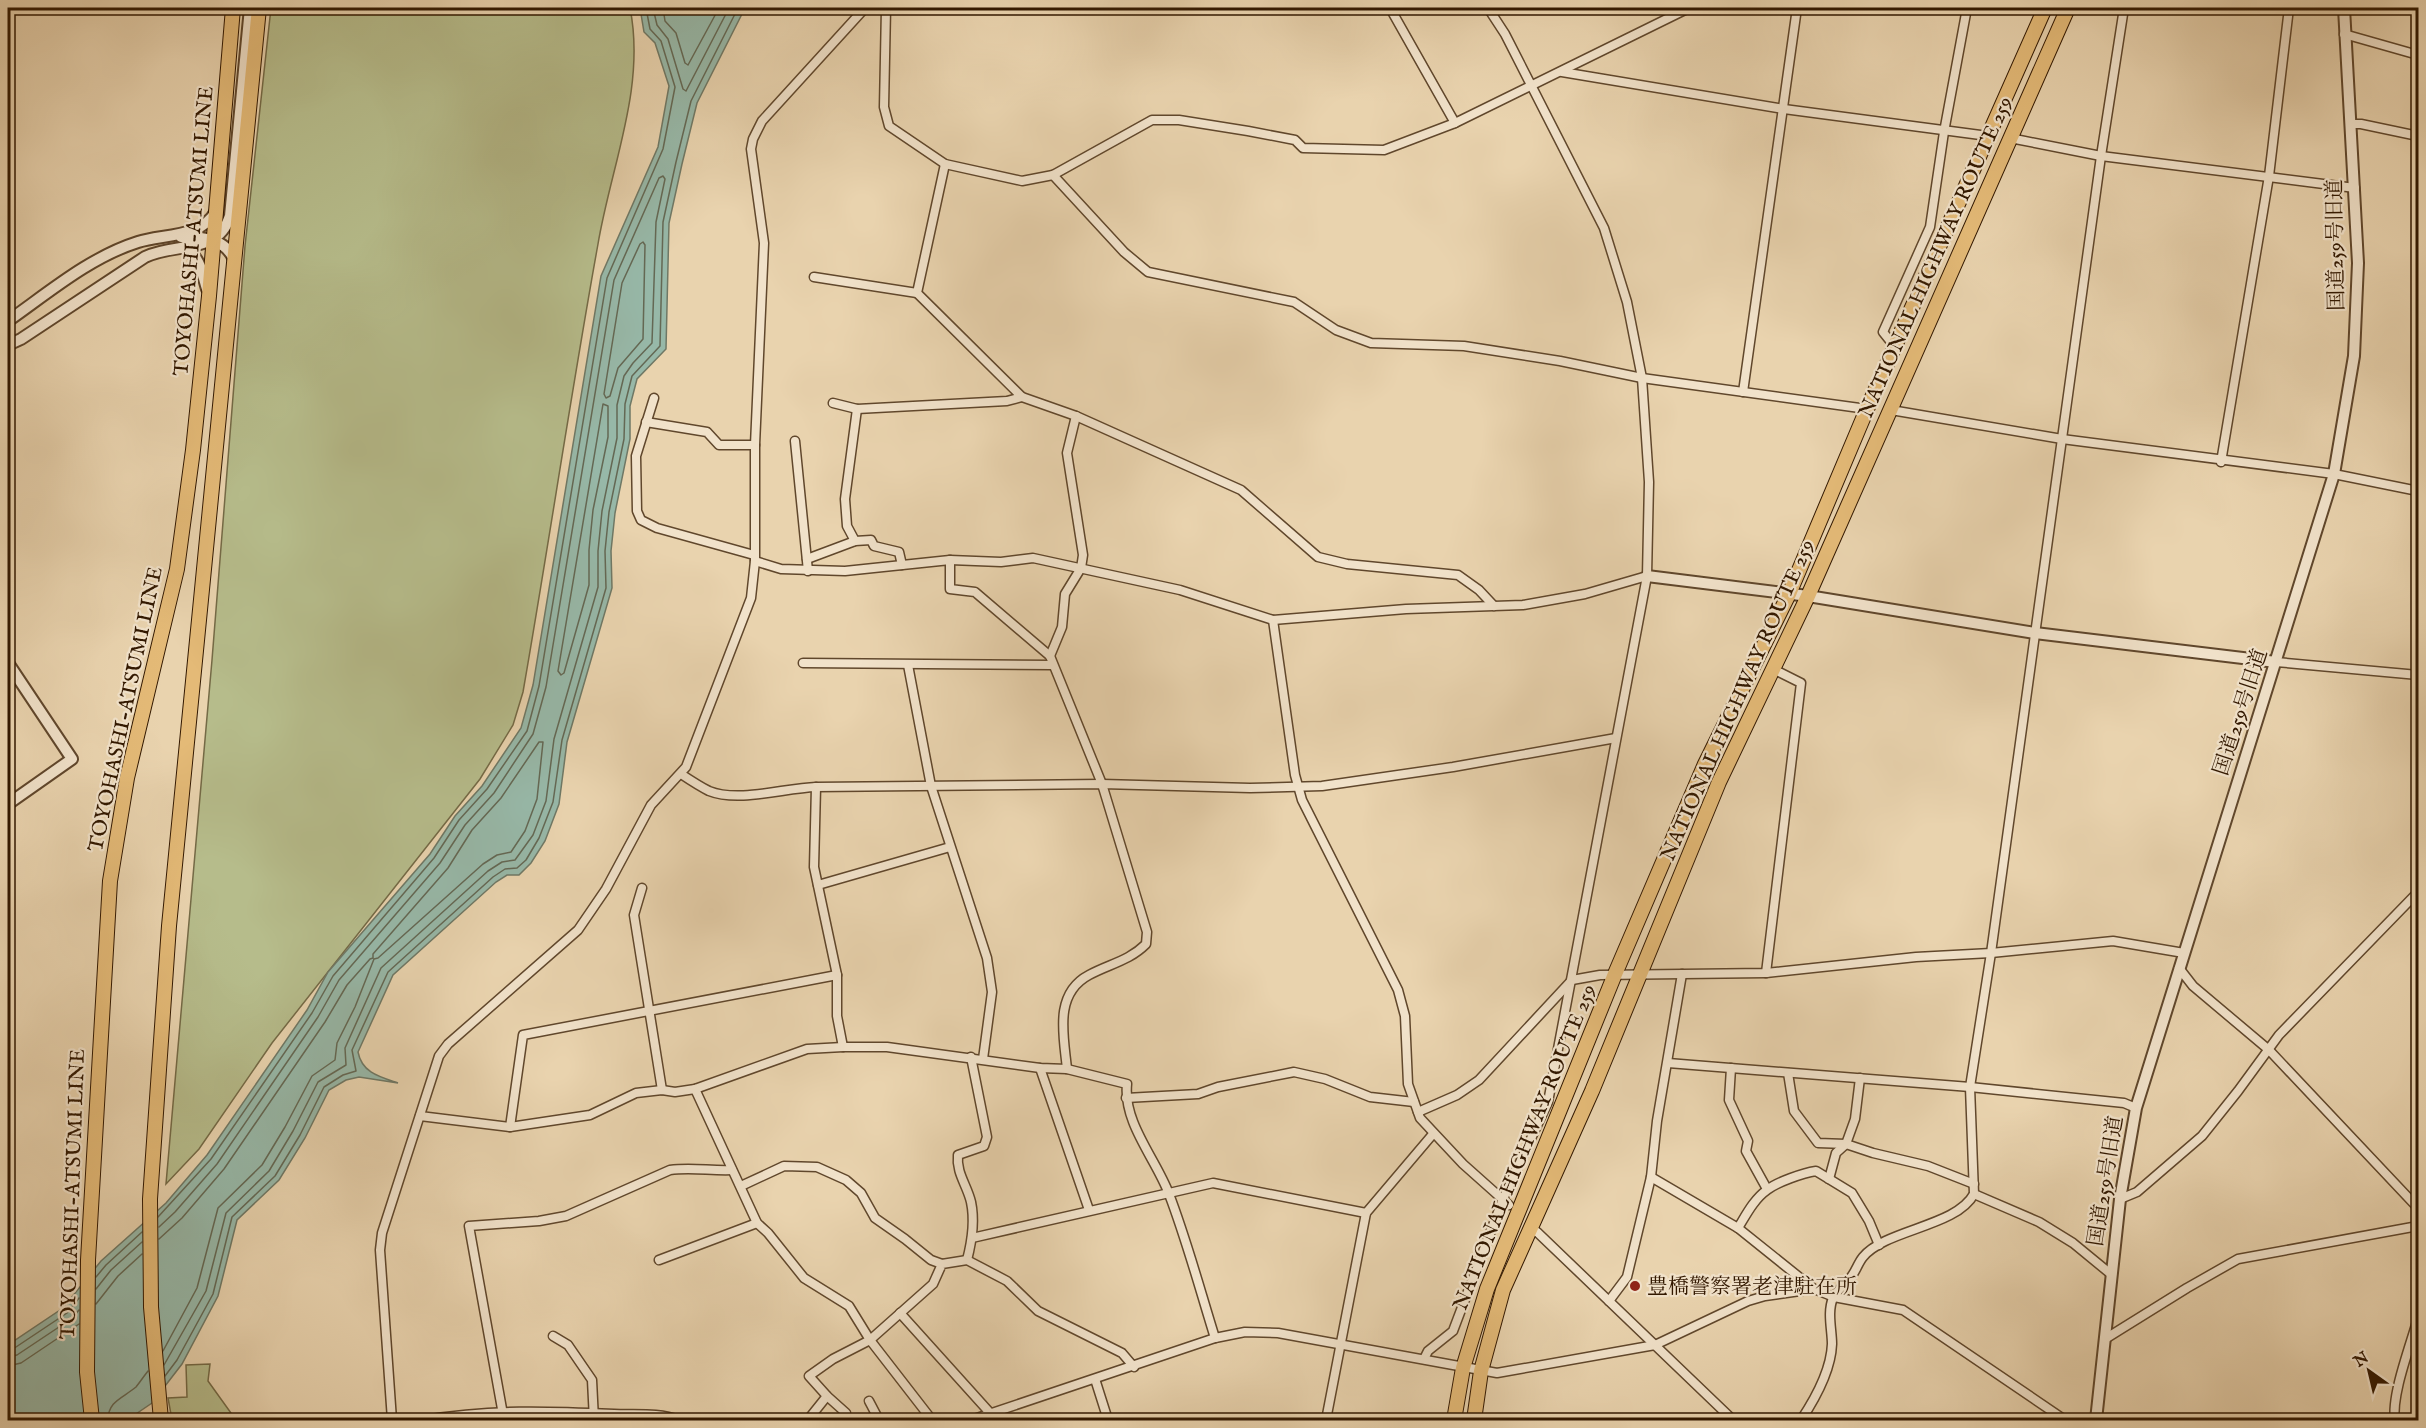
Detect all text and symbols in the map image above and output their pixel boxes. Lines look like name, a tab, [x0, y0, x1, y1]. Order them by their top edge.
street label: TOYOHASHI-ATSUMI LINE	[168, 85, 221, 377]
street label: NATIONAL HIGHWAY ROUTE 259	[1853, 93, 2020, 423]
street label: 国道259号旧道	[2322, 179, 2351, 311]
street label: NATIONAL HIGHWAY ROUTE 259	[1655, 536, 1822, 866]
street label: TOYOHASHI-ATSUMI LINE	[83, 564, 170, 854]
street label: 国道259号旧道	[2208, 646, 2275, 779]
street label: NATIONAL HIGHWAY ROUTE 259	[1448, 981, 1603, 1314]
street label: TOYOHASHI-ATSUMI LINE	[55, 1048, 92, 1340]
street label: 国道259号旧道	[2083, 1114, 2130, 1248]
place label: 豊橋警察署老津駐在所	[1647, 1274, 1857, 1301]
marker: 豊橋警察署老津駐在所	[1628, 1279, 1642, 1293]
north arrow	[2339, 1341, 2399, 1401]
text: N	[2350, 1348, 2373, 1373]

